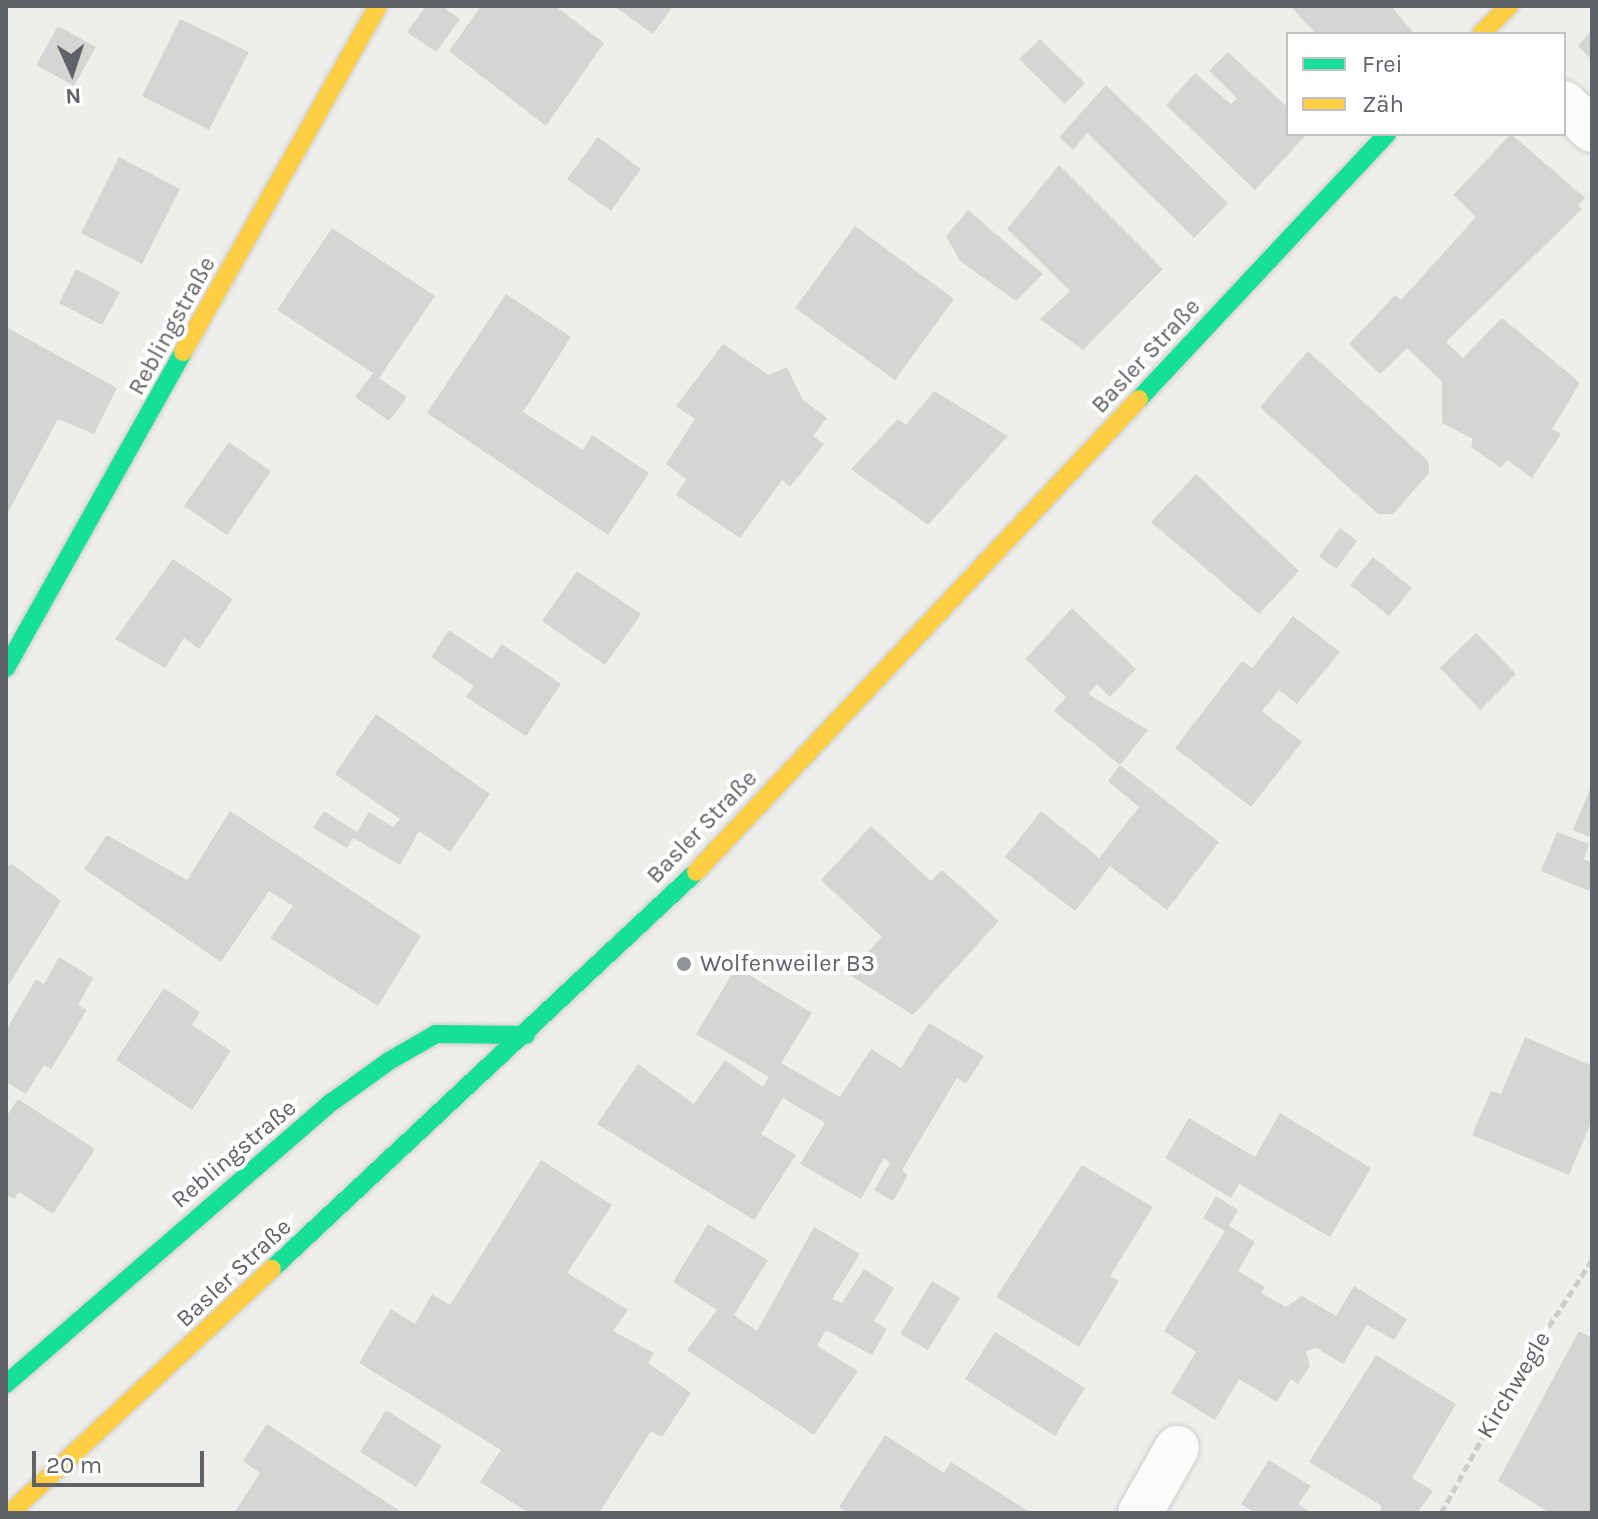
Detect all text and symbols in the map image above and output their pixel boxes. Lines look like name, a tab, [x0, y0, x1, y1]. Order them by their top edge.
north arrow	[32, 32, 112, 112]
legend	[1286, 32, 1566, 136]
text: Frei	[1362, 50, 1403, 78]
text: N	[65, 83, 82, 109]
text: Zäh	[1362, 90, 1404, 118]
street label: Reblingstraße	[122, 252, 222, 400]
street label: Basler Straße	[1085, 293, 1207, 419]
street label: Basler Straße	[641, 764, 763, 890]
place label: Wolfenweiler B3	[700, 950, 875, 978]
marker: Wolfenweiler B3	[675, 955, 693, 973]
street label: Reblingstraße	[166, 1094, 302, 1214]
street label: Basler Straße	[171, 1212, 297, 1334]
street label: Kirchwegle	[1471, 1326, 1557, 1444]
scale bar	[36, 1435, 208, 1485]
text: 20 m	[46, 1451, 102, 1479]

